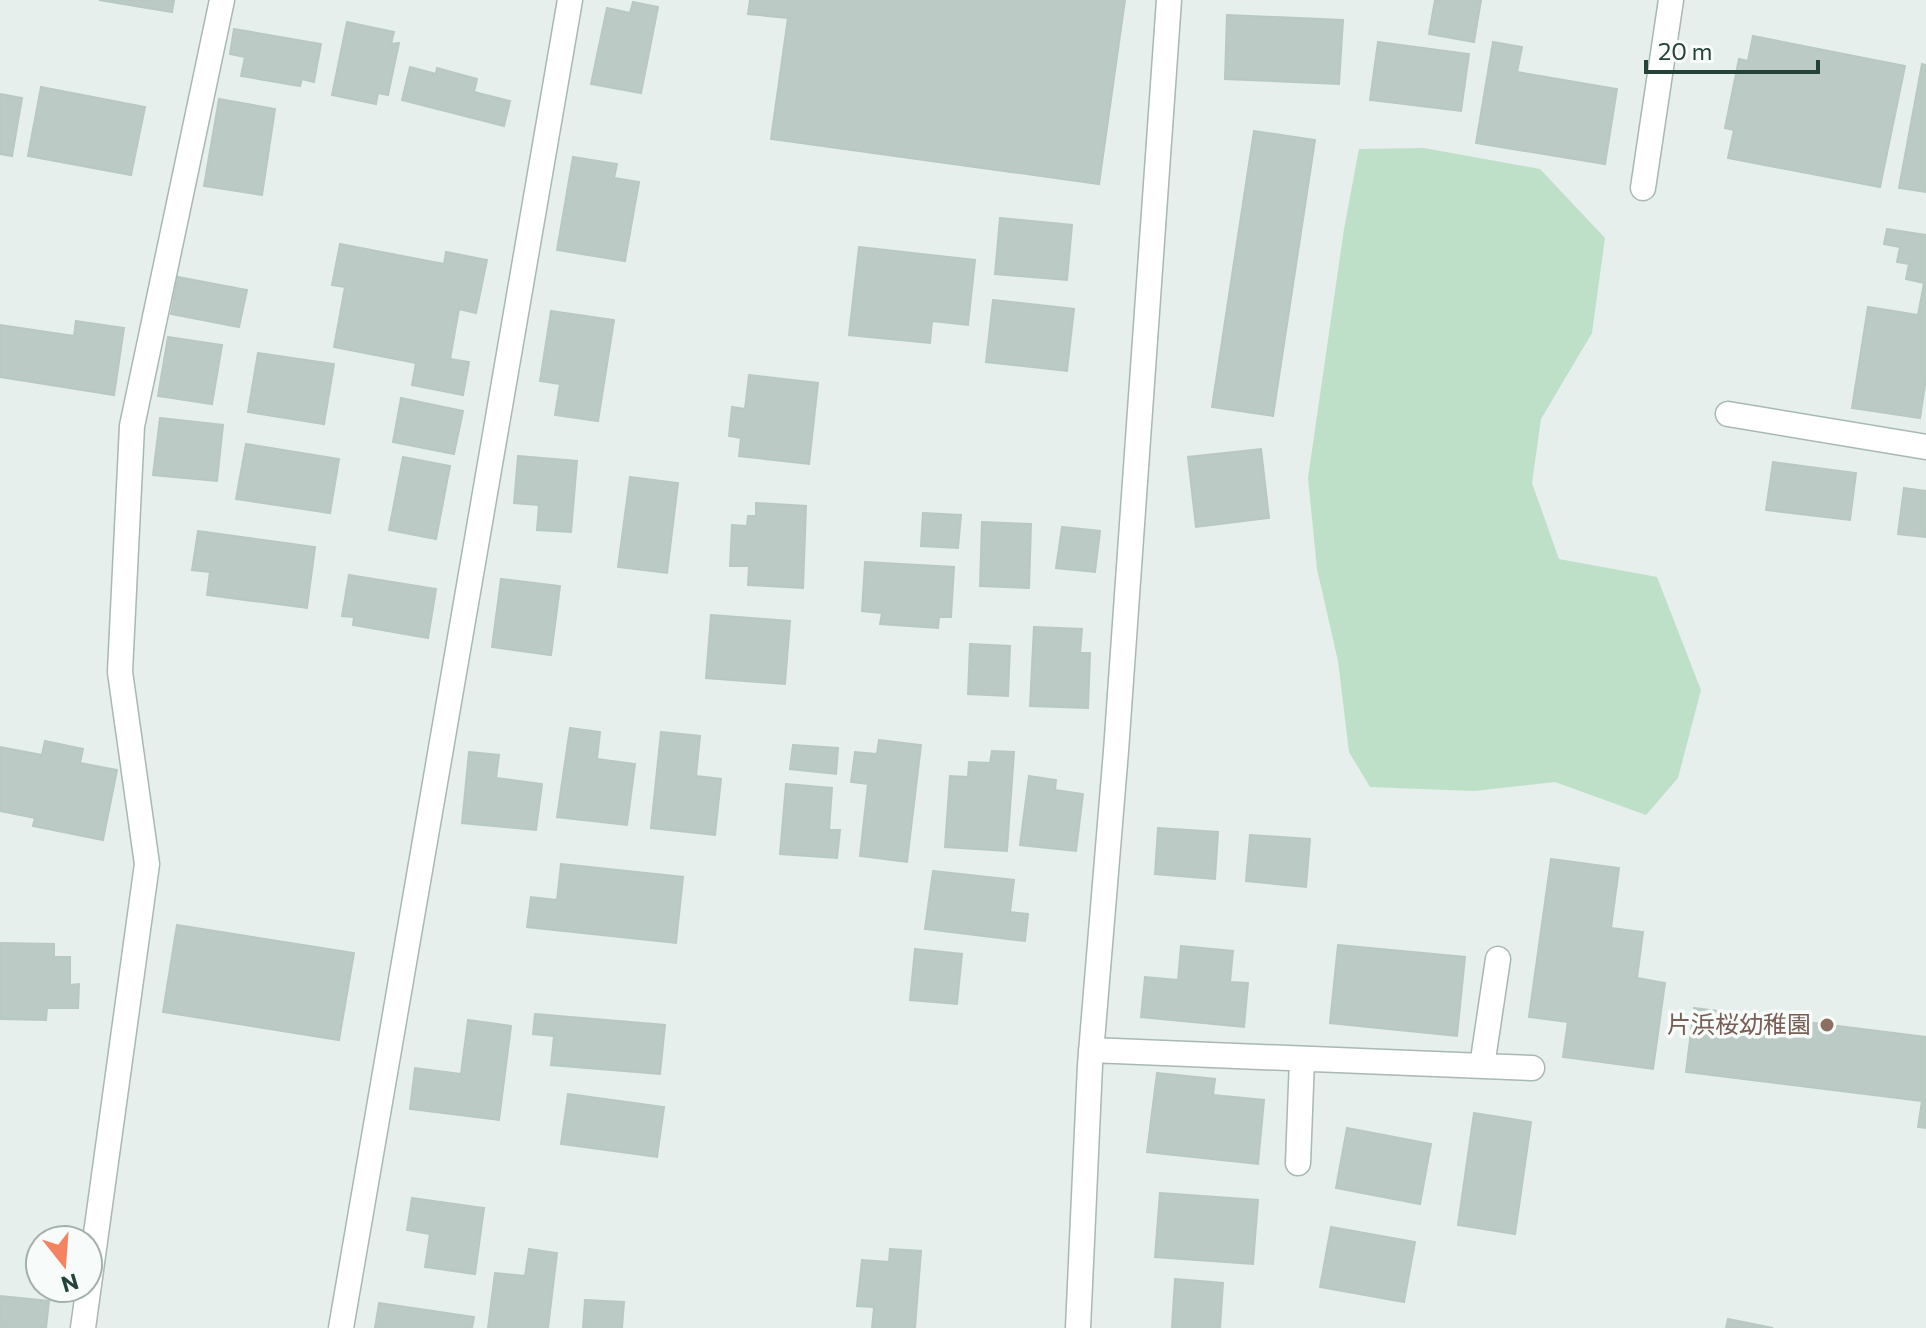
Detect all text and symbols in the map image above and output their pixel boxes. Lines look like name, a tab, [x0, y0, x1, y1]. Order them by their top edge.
scale bar	[1646, 24, 1818, 74]
text: 20 m	[1658, 36, 1712, 65]
place label: 片浜桜幼稚園	[1667, 1009, 1811, 1038]
marker: 片浜桜幼稚園	[1818, 1016, 1836, 1034]
north arrow	[24, 1224, 104, 1304]
text: N	[58, 1268, 82, 1299]

